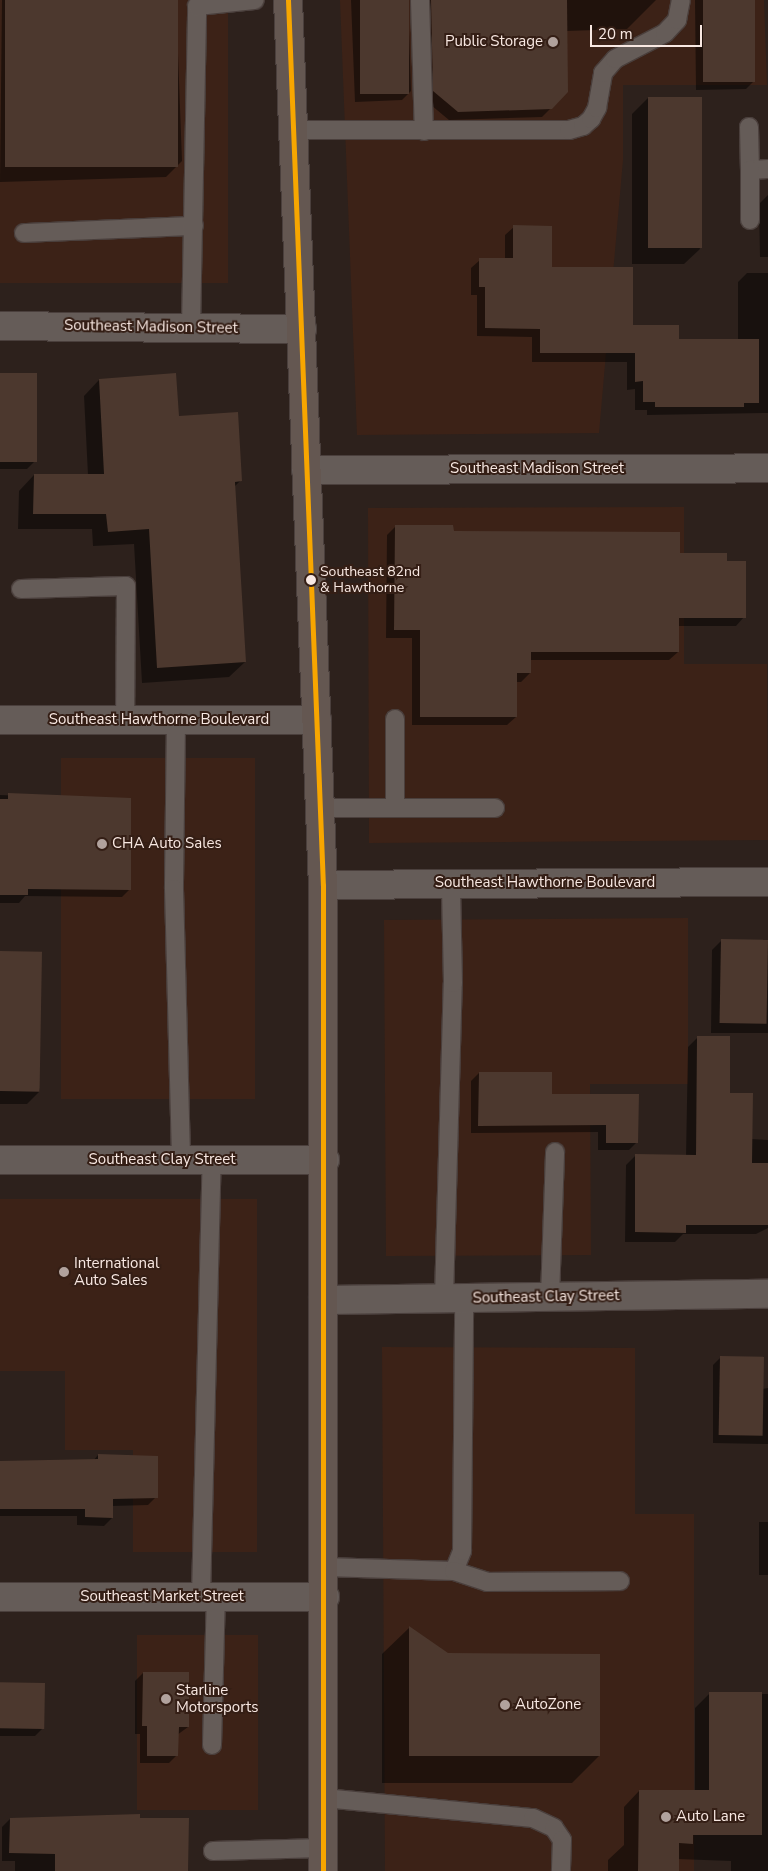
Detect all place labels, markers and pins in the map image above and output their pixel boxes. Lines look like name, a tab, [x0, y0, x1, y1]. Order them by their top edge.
place label: Public Storage	[445, 33, 543, 51]
marker: Public Storage	[547, 36, 559, 48]
place label: Southeast 82nd & Hawthorne	[320, 564, 420, 596]
marker: Southeast 82nd & Hawthorne	[306, 575, 316, 585]
place label: CHA Auto Sales	[112, 835, 222, 853]
marker: CHA Auto Sales	[96, 838, 108, 850]
place label: International Auto Sales	[74, 1254, 159, 1289]
marker: International Auto Sales	[58, 1266, 70, 1278]
place label: Starline Motorsports	[176, 1681, 258, 1716]
marker: Starline Motorsports	[160, 1693, 172, 1705]
place label: AutoZone	[515, 1696, 581, 1714]
marker: AutoZone	[499, 1699, 511, 1711]
place label: Auto Lane	[676, 1808, 745, 1826]
marker: Auto Lane	[660, 1811, 672, 1823]

